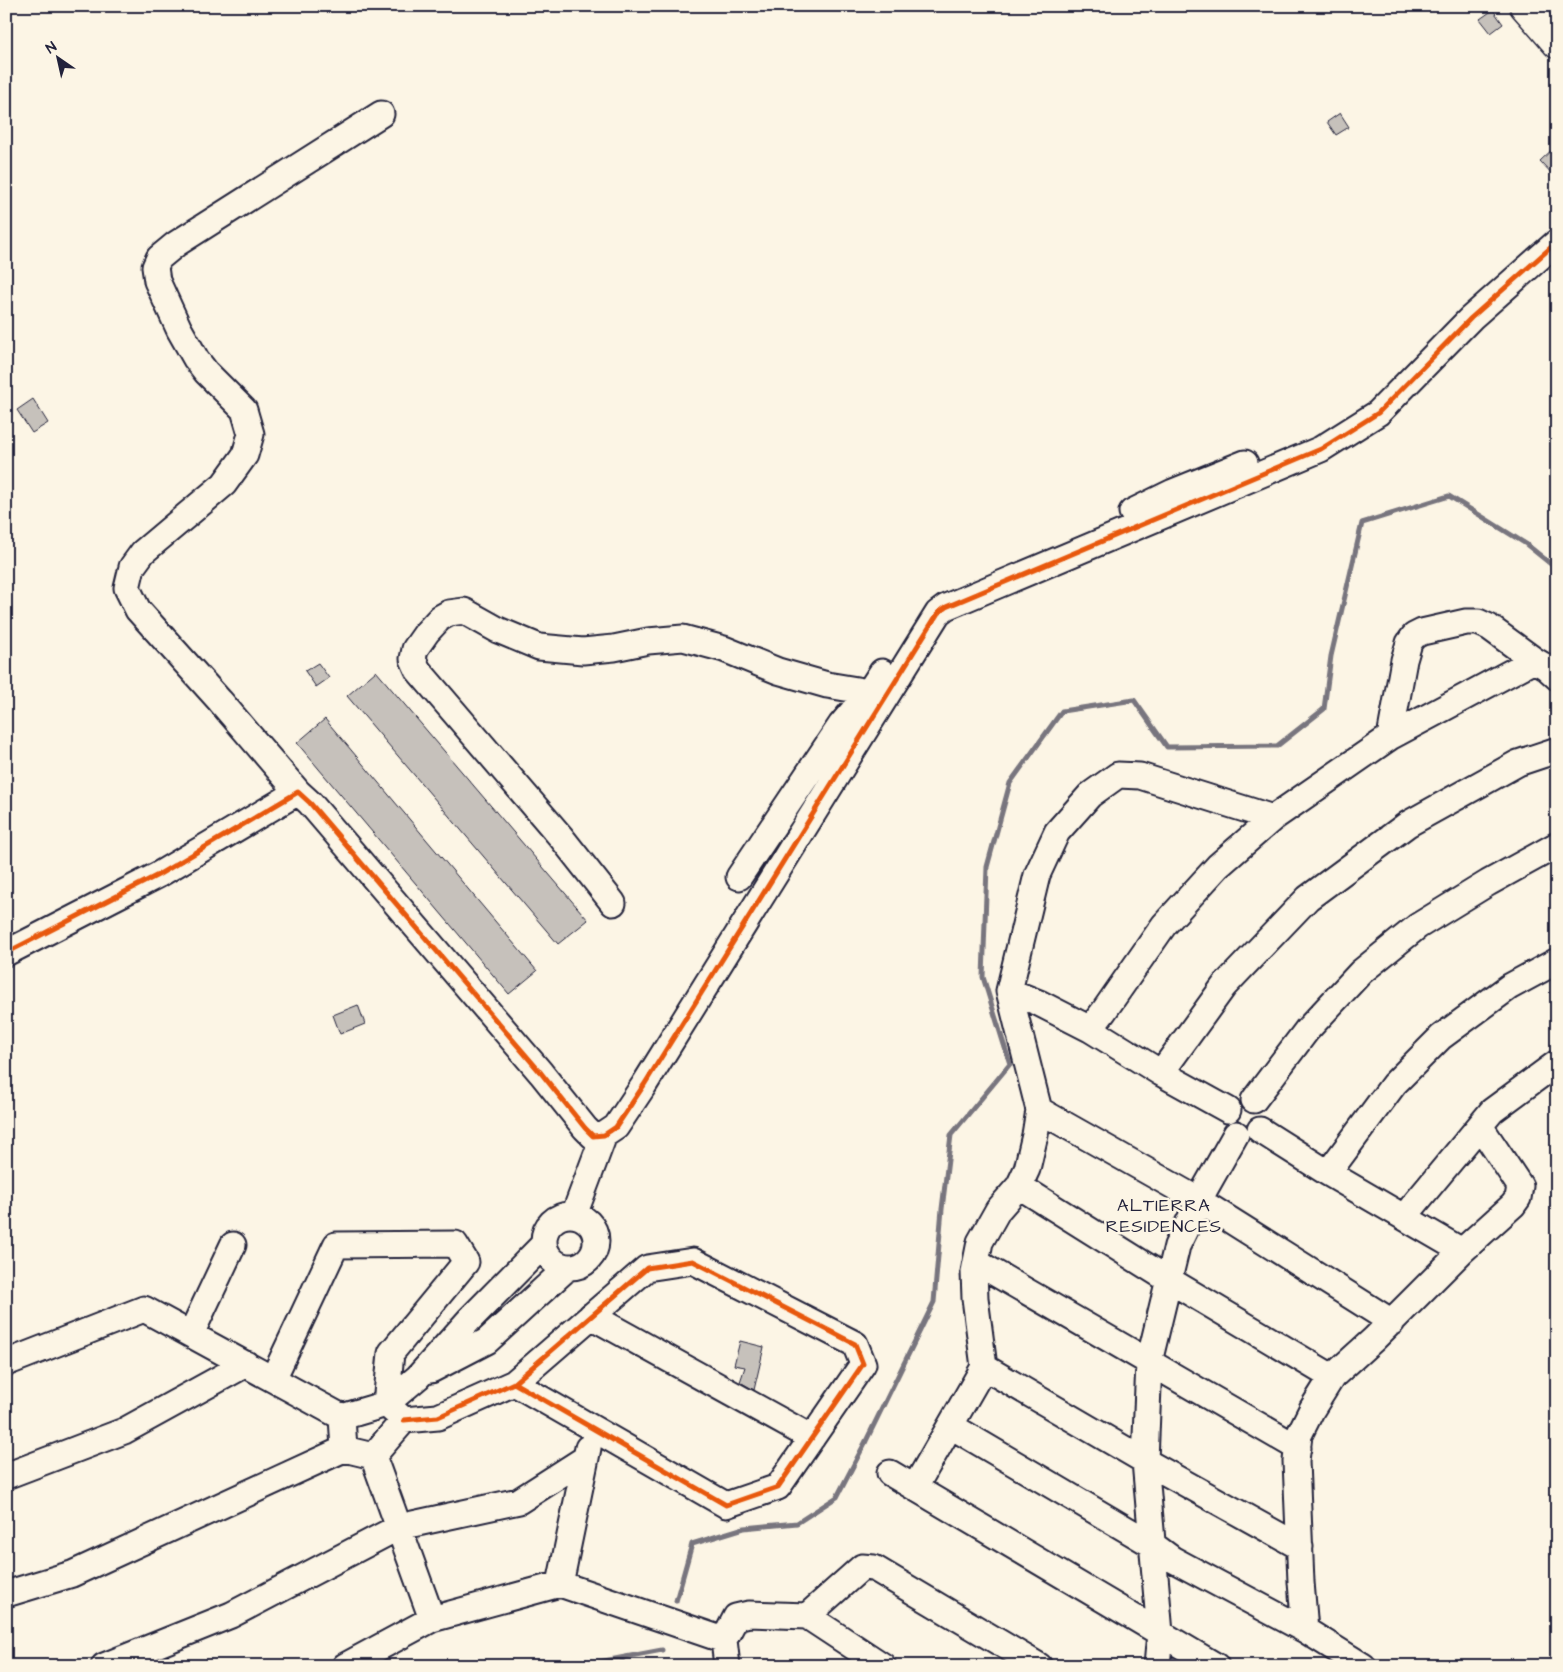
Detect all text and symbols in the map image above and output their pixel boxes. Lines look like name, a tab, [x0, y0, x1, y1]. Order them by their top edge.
north arrow	[32, 32, 82, 82]
text: N	[42, 37, 61, 59]
district label: ALTIERRA RESIDENCES	[1106, 1193, 1222, 1239]

